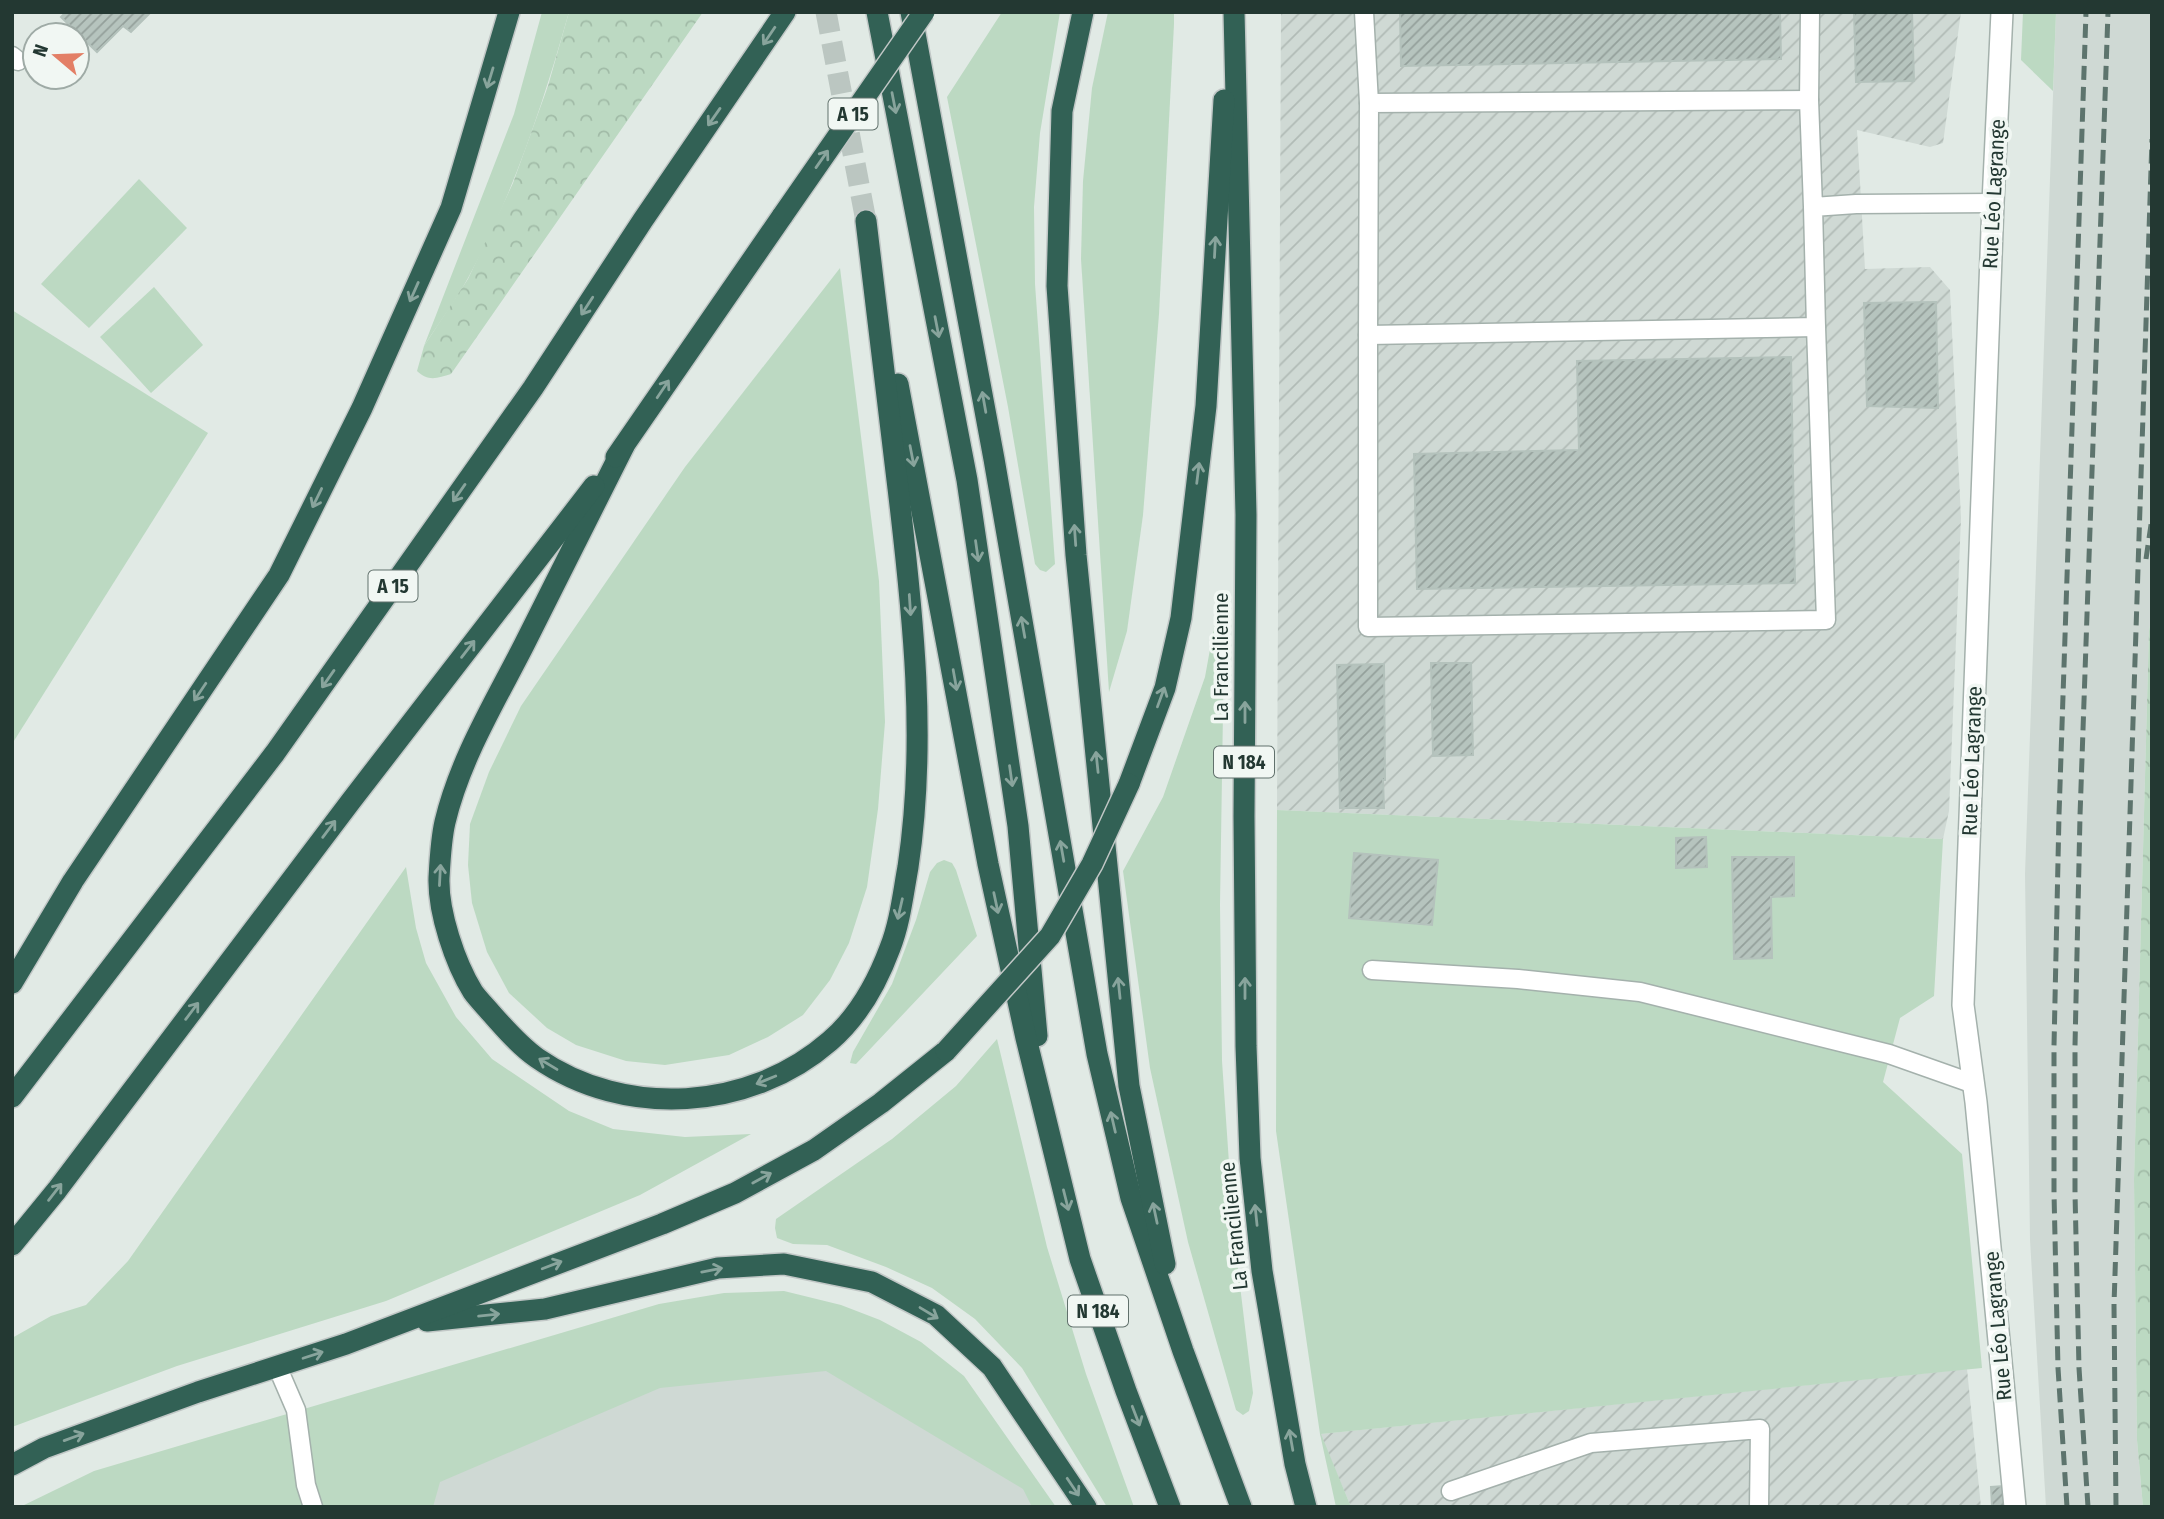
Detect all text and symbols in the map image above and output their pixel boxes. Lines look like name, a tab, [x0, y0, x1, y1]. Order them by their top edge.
north arrow	[21, 21, 91, 91]
one-way arrow	[762, 26, 776, 46]
text: N	[28, 41, 53, 60]
one-way arrow	[482, 66, 495, 88]
one-way arrow	[888, 91, 902, 114]
road number: A 15	[828, 98, 878, 130]
one-way arrow	[707, 107, 721, 126]
street label: Rue Léo Lagrange	[1977, 118, 2011, 270]
one-way arrow	[815, 150, 829, 169]
one-way arrow	[1209, 235, 1222, 258]
one-way arrow	[407, 280, 420, 302]
one-way arrow	[580, 295, 594, 315]
one-way arrow	[931, 315, 945, 338]
one-way arrow	[656, 380, 670, 400]
one-way arrow	[977, 392, 990, 414]
one-way arrow	[906, 444, 920, 467]
one-way arrow	[1192, 463, 1205, 485]
one-way arrow	[452, 483, 466, 502]
one-way arrow	[310, 487, 324, 508]
one-way arrow	[1068, 525, 1081, 547]
one-way arrow	[971, 539, 984, 562]
road number: A 15	[368, 570, 418, 601]
one-way arrow	[904, 593, 917, 616]
street label: La Francilienne	[1208, 593, 1234, 721]
one-way arrow	[1016, 616, 1029, 638]
one-way arrow	[460, 640, 475, 659]
one-way arrow	[948, 668, 962, 691]
one-way arrow	[321, 669, 335, 688]
one-way arrow	[193, 682, 207, 701]
street label: Rue Léo Lagrange	[1956, 686, 1988, 836]
one-way arrow	[1156, 687, 1169, 709]
one-way arrow	[1238, 701, 1252, 724]
road number: N 184	[1214, 747, 1274, 778]
one-way arrow	[1090, 751, 1103, 774]
one-way arrow	[1004, 764, 1017, 787]
one-way arrow	[322, 820, 337, 839]
one-way arrow	[1055, 840, 1068, 863]
one-way arrow	[433, 864, 446, 887]
one-way arrow	[990, 891, 1004, 914]
one-way arrow	[893, 898, 906, 920]
one-way arrow	[1112, 977, 1125, 1000]
one-way arrow	[1238, 977, 1252, 1000]
one-way arrow	[185, 1002, 200, 1021]
one-way arrow	[538, 1057, 558, 1071]
one-way arrow	[755, 1075, 777, 1088]
one-way arrow	[1106, 1111, 1119, 1134]
street label: La Francilienne	[1214, 1161, 1254, 1291]
one-way arrow	[751, 1171, 772, 1184]
one-way arrow	[48, 1184, 63, 1202]
one-way arrow	[1060, 1188, 1073, 1211]
one-way arrow	[1147, 1202, 1161, 1225]
one-way arrow	[1250, 1205, 1263, 1227]
street label: Rue Léo Lagrange	[1979, 1250, 2017, 1402]
one-way arrow	[541, 1258, 563, 1271]
one-way arrow	[700, 1263, 723, 1277]
road number: N 184	[1068, 1296, 1128, 1326]
one-way arrow	[919, 1306, 939, 1320]
one-way arrow	[477, 1308, 500, 1321]
one-way arrow	[301, 1348, 323, 1360]
one-way arrow	[1131, 1405, 1143, 1427]
one-way arrow	[1284, 1429, 1297, 1452]
one-way arrow	[63, 1430, 85, 1442]
one-way arrow	[1065, 1477, 1080, 1496]

